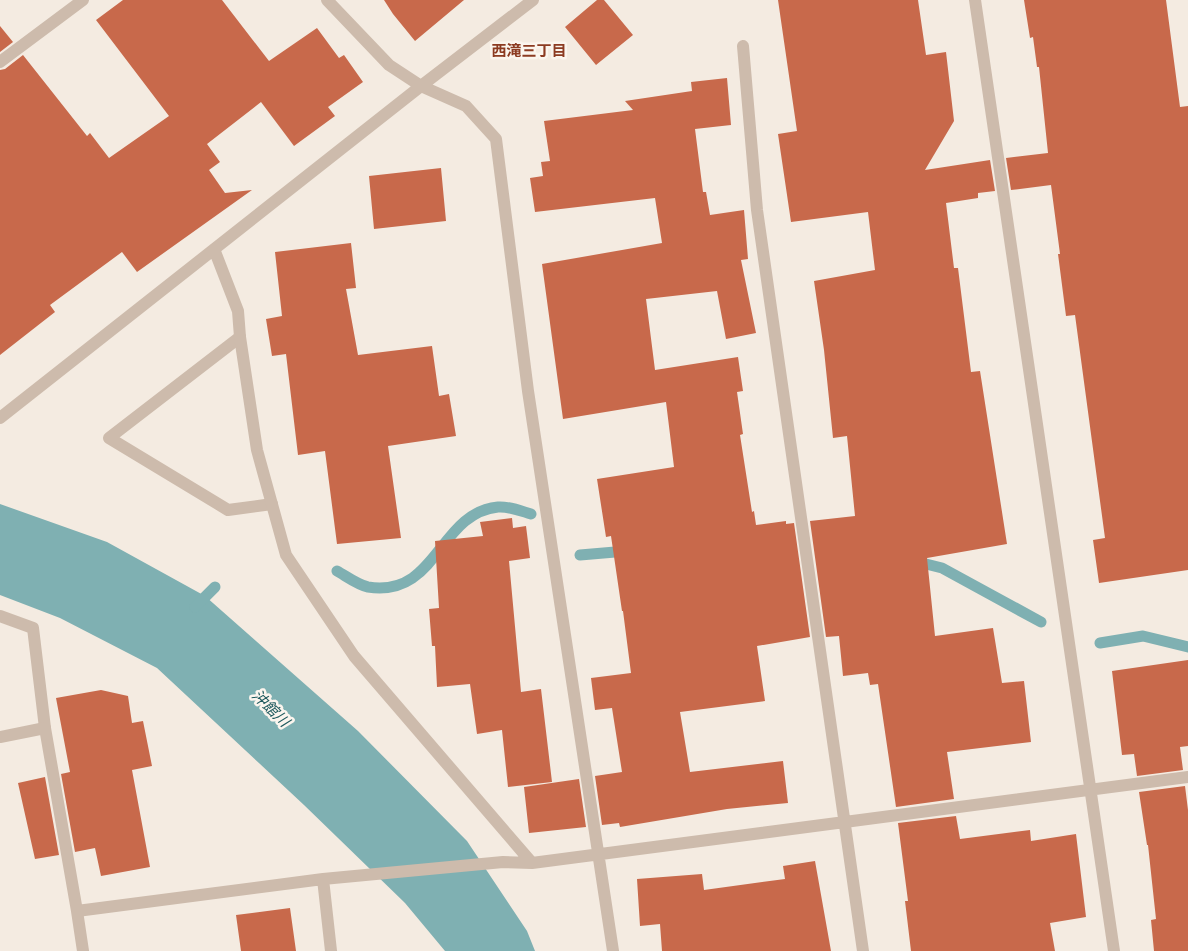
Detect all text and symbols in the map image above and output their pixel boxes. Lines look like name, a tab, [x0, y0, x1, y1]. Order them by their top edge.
district label: 西滝三丁目	[491, 39, 567, 62]
water label: 沖館川	[247, 684, 297, 733]

